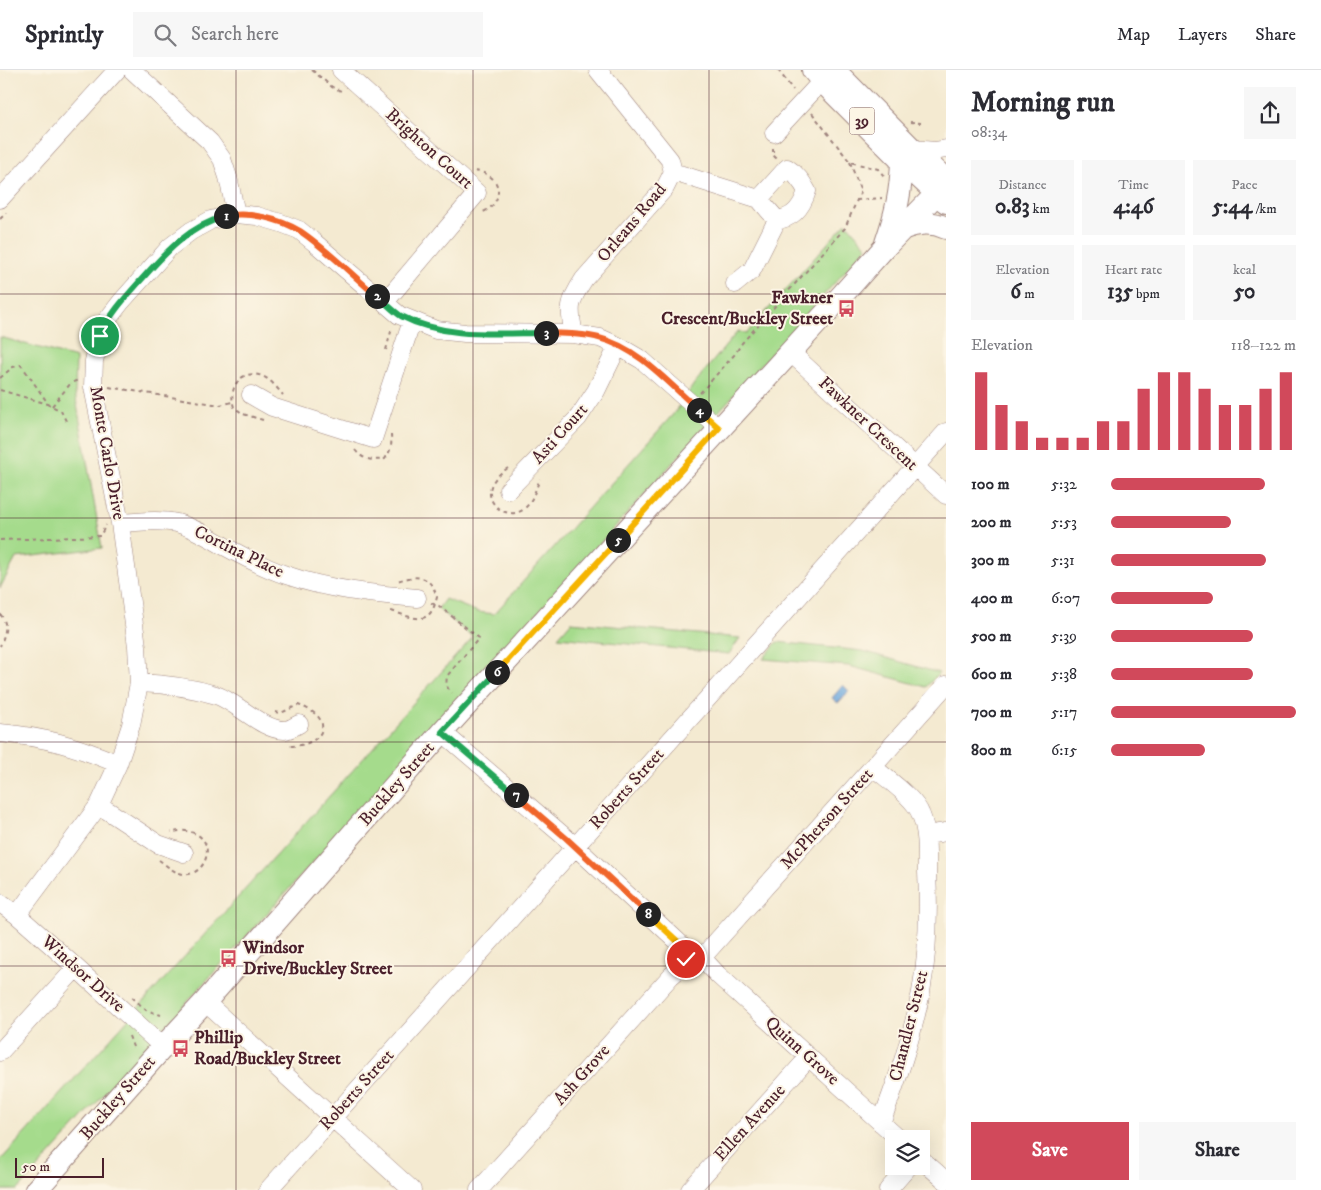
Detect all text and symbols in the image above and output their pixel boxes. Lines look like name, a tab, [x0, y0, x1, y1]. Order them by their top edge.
search box	[133, 12, 483, 57]
text: Sprintly	[25, 20, 103, 50]
icon: search	[151, 21, 179, 49]
text: Search here	[191, 23, 279, 46]
text: Map	[1117, 24, 1150, 46]
text: Layers	[1178, 24, 1227, 46]
text: Share	[1255, 24, 1296, 46]
text: Morning run	[971, 85, 1115, 120]
button: share	[1244, 87, 1296, 139]
street label: Brighton Court	[381, 104, 478, 194]
road number: 39	[850, 107, 874, 134]
text: 08:34	[971, 122, 1007, 142]
text: Distance	[998, 176, 1047, 194]
text: Time	[1118, 176, 1149, 194]
text: Pace	[1232, 176, 1257, 194]
street label: Orleans Road	[593, 179, 671, 267]
text: 0.83	[995, 194, 1030, 220]
text: 4:46	[1113, 194, 1154, 220]
text: 5:44	[1212, 194, 1252, 220]
text: km	[1030, 200, 1050, 218]
text: /km	[1252, 200, 1277, 218]
pin: 1	[214, 204, 238, 228]
text: 1	[224, 207, 229, 225]
text: Elevation	[995, 261, 1050, 279]
text: Heart rate	[1105, 261, 1162, 279]
text: kcal	[1233, 261, 1256, 279]
text: 6	[1010, 279, 1021, 305]
text: 135	[1107, 279, 1133, 305]
text: 50	[1234, 279, 1255, 305]
pin: 2	[364, 284, 390, 308]
text: m	[1021, 285, 1035, 303]
text: bpm	[1133, 285, 1160, 303]
text: 2	[374, 287, 381, 305]
place label: Fawkner Crescent/Buckley Street	[661, 287, 833, 330]
bus stop icon: Fawkner Crescent/Buckley Street	[837, 298, 857, 318]
pin	[79, 315, 121, 357]
pin: 3	[534, 320, 558, 346]
icon: arrive	[86, 322, 114, 350]
text: 3	[544, 324, 549, 342]
text: Elevation	[971, 335, 1033, 355]
text: 118–122 m	[1231, 335, 1296, 355]
street label: Fawkner Crescent	[814, 372, 922, 476]
street label: Monte Carlo Drive	[84, 384, 130, 522]
pin: 4	[686, 398, 712, 422]
street label: Asti Court	[527, 399, 593, 469]
text: 4	[695, 401, 704, 419]
text: 100 m	[971, 474, 1010, 494]
text: 5:32	[1051, 474, 1077, 494]
text: 200 m	[971, 512, 1012, 532]
text: 5:53	[1051, 512, 1077, 532]
street label: Cortina Place	[190, 521, 288, 583]
pin: 5	[606, 528, 630, 552]
text: 5	[615, 531, 622, 549]
text: 300 m	[971, 550, 1010, 570]
text: 5:31	[1051, 550, 1075, 570]
text: 400 m	[971, 588, 1013, 608]
text: 6:07	[1051, 588, 1081, 608]
text: 500 m	[971, 626, 1012, 646]
text: 5:39	[1051, 626, 1077, 646]
pin: 6	[484, 660, 510, 684]
text: 6	[494, 663, 501, 681]
text: 600 m	[971, 664, 1012, 684]
text: 5:38	[1051, 664, 1077, 684]
text: 700 m	[971, 702, 1012, 722]
text: 5:17	[1051, 702, 1077, 722]
street label: Buckley Street	[354, 737, 440, 831]
text: 800 m	[971, 740, 1012, 760]
text: 6:15	[1051, 740, 1077, 760]
street label: Roberts Street	[585, 744, 669, 834]
street label: McPherson Street	[776, 764, 878, 874]
pin: 7	[504, 782, 528, 808]
text: 7	[513, 786, 520, 804]
pin: 8	[636, 902, 660, 926]
text: 8	[645, 905, 652, 923]
street label: Windsor Drive	[36, 930, 129, 1017]
place label: Windsor Drive/Buckley Street	[242, 937, 393, 980]
pin	[665, 938, 707, 980]
icon: check	[672, 945, 700, 973]
bus stop icon: Windsor Drive/Buckley Street	[219, 948, 239, 968]
street label: Chandler Street	[885, 968, 933, 1084]
street label: Quinn Grove	[760, 1012, 844, 1090]
place label: Phillip Road/Buckley Street	[194, 1027, 341, 1070]
bus stop icon: Phillip Road/Buckley Street	[170, 1038, 190, 1058]
street label: Ash Grove	[549, 1040, 615, 1110]
street label: Roberts Street	[315, 1045, 399, 1135]
street label: Buckley Street	[75, 1051, 161, 1145]
street label: Ellen Avenue	[710, 1080, 790, 1166]
button: Save	[971, 1122, 1129, 1180]
button: Share	[1139, 1122, 1296, 1180]
map controls	[885, 1130, 930, 1175]
button: layers	[885, 1130, 930, 1175]
scale bar	[15, 1155, 104, 1178]
text: 50 m	[22, 1158, 50, 1176]

